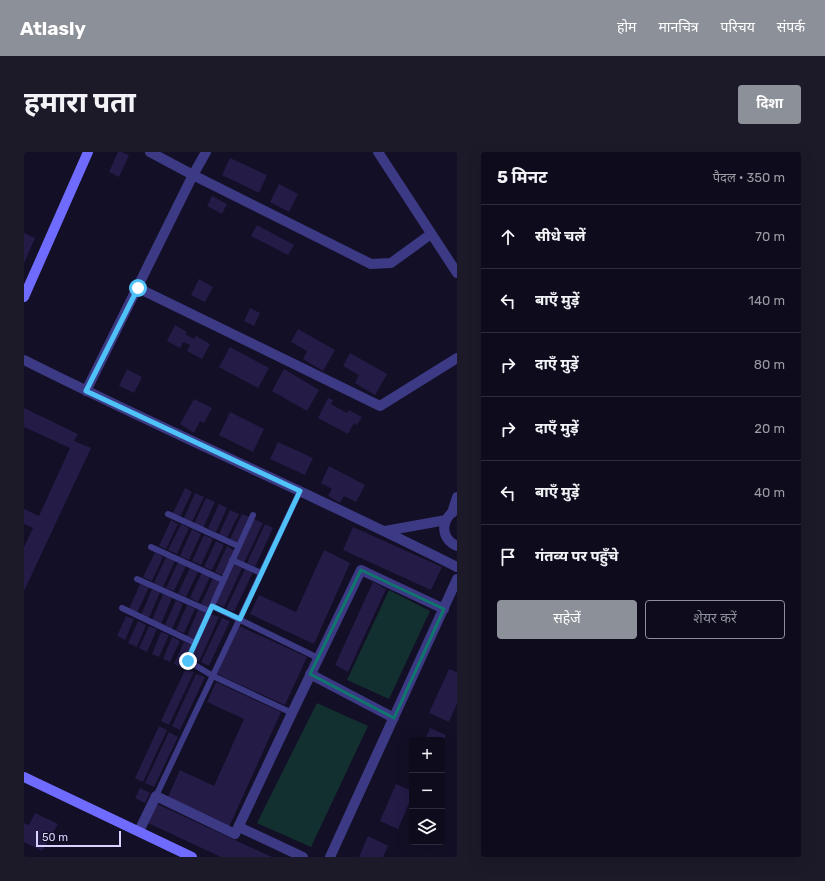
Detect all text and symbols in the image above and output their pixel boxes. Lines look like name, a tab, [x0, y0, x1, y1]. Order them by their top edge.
text: Atlasly	[20, 17, 86, 40]
text: होम	[617, 19, 636, 36]
text: मानचित्र	[658, 19, 699, 36]
text: परिचय	[721, 19, 755, 36]
text: संपर्क	[777, 19, 805, 36]
button: दिशा	[738, 85, 801, 124]
text: हमारा पता	[24, 86, 136, 119]
text: 5 मिनट	[497, 167, 547, 187]
text: पैदल · 350 m	[713, 170, 785, 185]
icon: ahead	[497, 226, 519, 248]
text: सीधे चलें	[535, 227, 585, 245]
text: 70 m	[755, 229, 785, 244]
route start	[129, 279, 147, 297]
icon: left	[497, 290, 519, 312]
text: बाएँ मुड़ें	[535, 291, 579, 309]
text: 140 m	[748, 293, 785, 308]
icon: right	[497, 354, 519, 376]
text: दाएँ मुड़ें	[535, 355, 578, 373]
text: 80 m	[754, 357, 785, 372]
icon: right	[497, 418, 519, 440]
text: दाएँ मुड़ें	[535, 419, 578, 437]
text: 20 m	[754, 421, 785, 436]
icon: left	[497, 482, 519, 504]
text: बाएँ मुड़ें	[535, 483, 579, 501]
text: 40 m	[754, 485, 785, 500]
icon: arrive	[497, 546, 519, 568]
text: गंतव्य पर पहुँचे	[535, 547, 619, 565]
button: सहेजें	[497, 600, 637, 639]
button: शेयर करें	[645, 600, 785, 639]
route end	[179, 652, 197, 670]
map controls	[409, 737, 445, 845]
button: +	[409, 737, 445, 773]
button: −	[409, 773, 445, 809]
button: layers	[409, 809, 445, 845]
scale bar	[36, 829, 121, 848]
text: 50 m	[42, 831, 68, 844]

